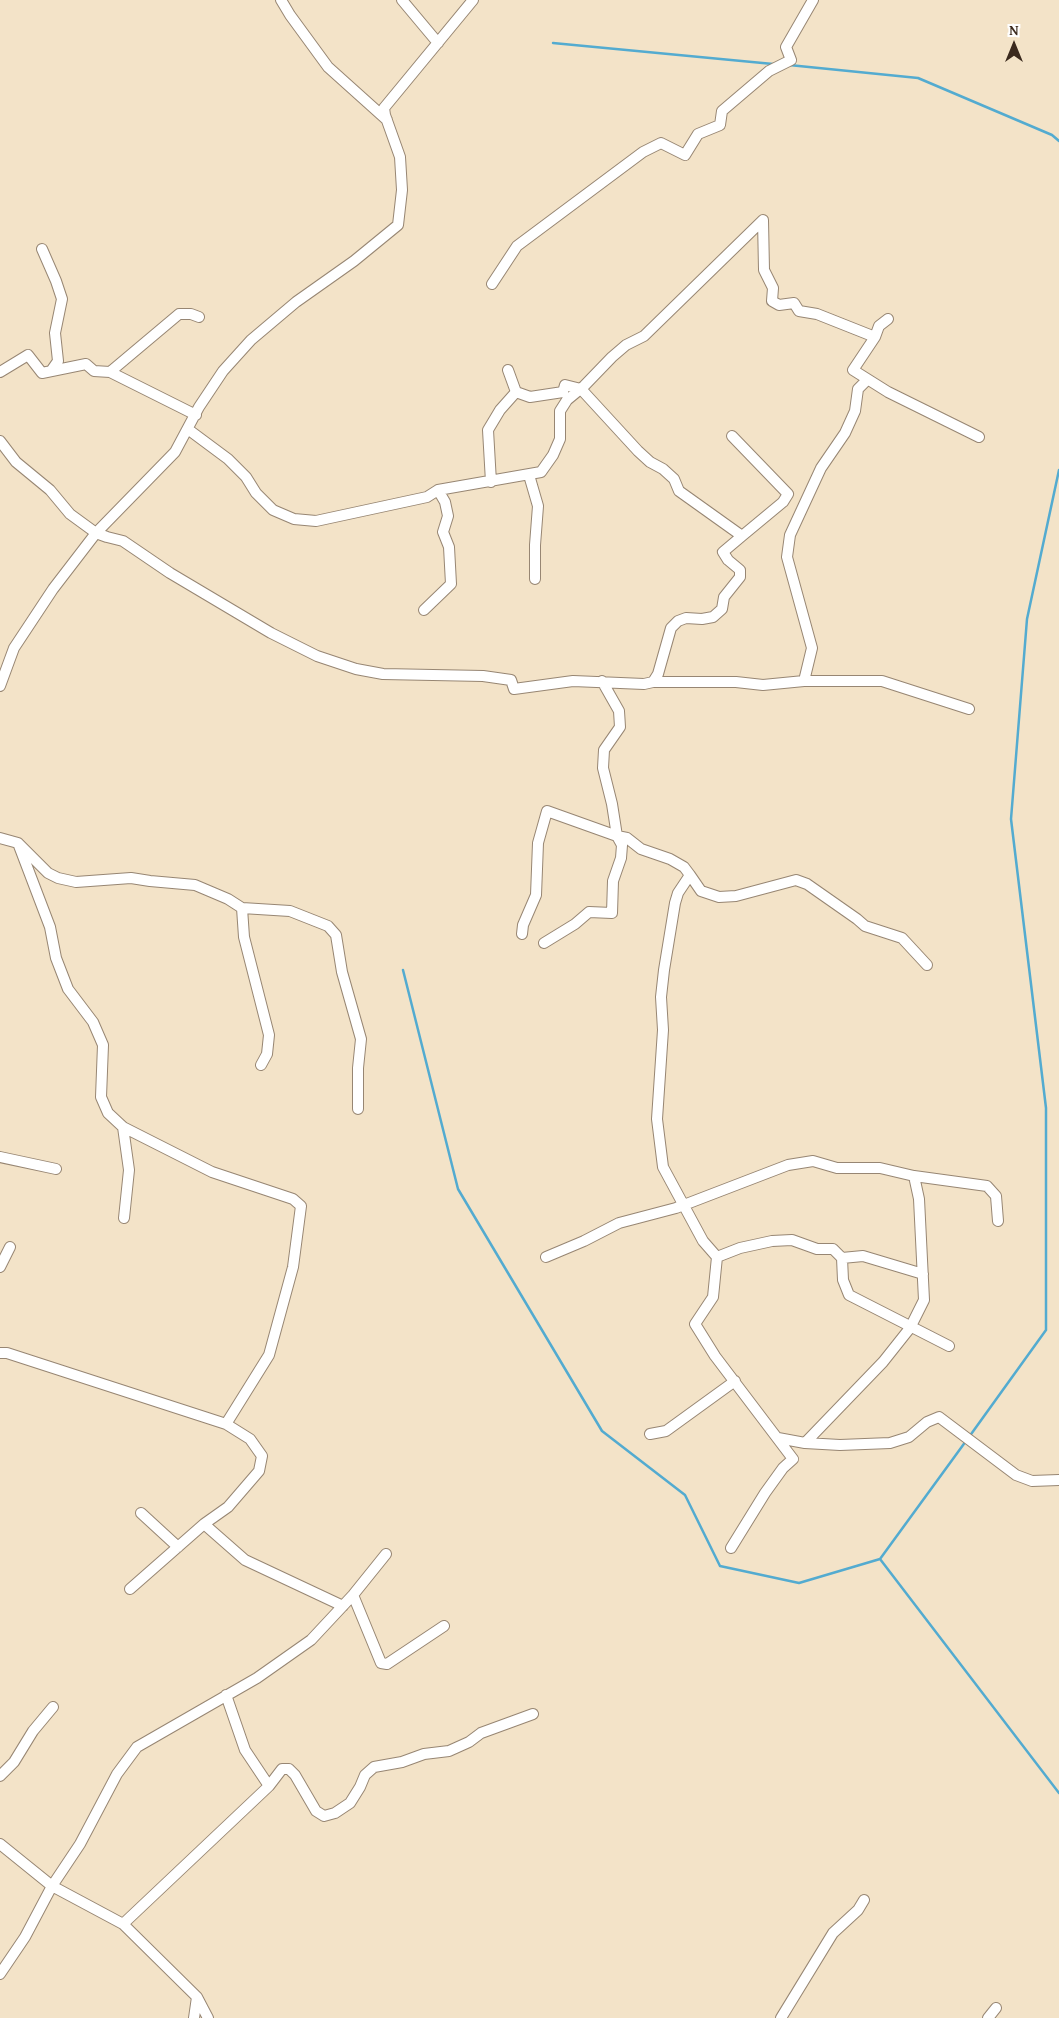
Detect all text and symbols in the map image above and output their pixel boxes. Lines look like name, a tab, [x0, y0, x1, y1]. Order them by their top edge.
north arrow	[989, 20, 1039, 70]
text: N	[1009, 20, 1019, 40]

